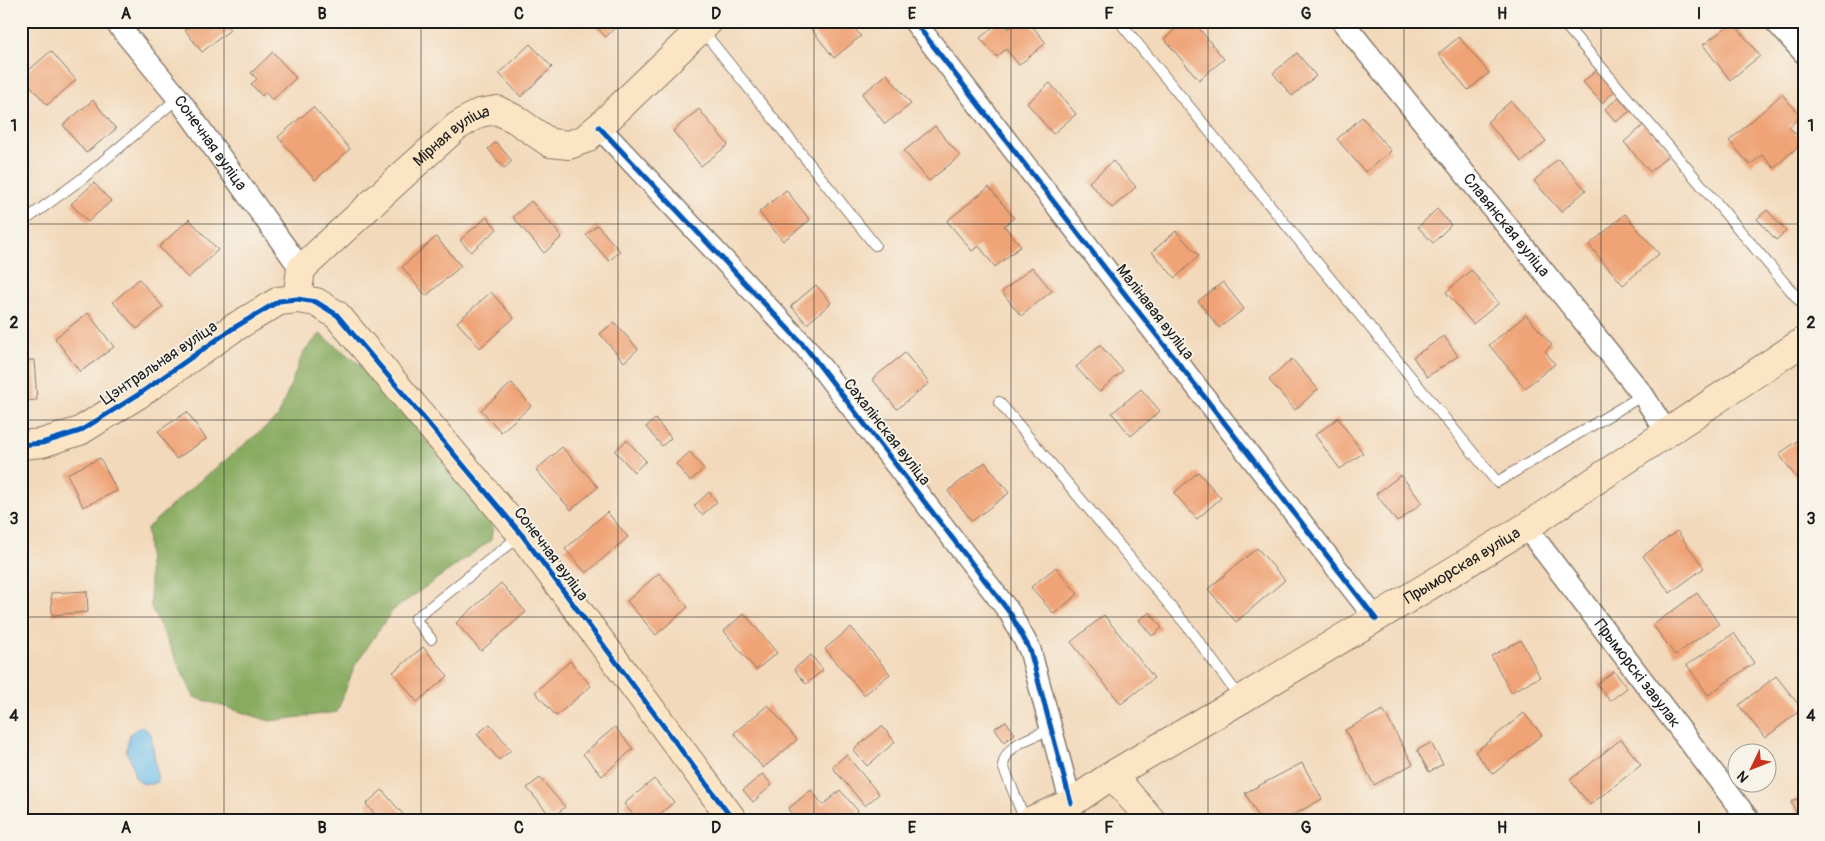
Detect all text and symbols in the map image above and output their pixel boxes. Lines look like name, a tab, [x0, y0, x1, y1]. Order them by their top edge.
text: A	[121, 4, 132, 24]
text: B	[317, 4, 327, 24]
text: C	[514, 4, 524, 24]
text: D	[711, 4, 721, 24]
text: E	[908, 4, 917, 24]
text: F	[1104, 4, 1114, 24]
text: G	[1301, 4, 1312, 24]
text: H	[1497, 4, 1507, 24]
text: I	[1697, 4, 1701, 24]
street label: Сонечная вуліца	[169, 92, 251, 195]
street label: Мірная вуліца	[409, 101, 491, 171]
text: 1	[11, 116, 17, 136]
text: 1	[1808, 116, 1814, 136]
street label: Славянская вуліца	[1459, 169, 1554, 281]
street label: Малінавая вуліца	[1112, 260, 1198, 364]
text: 2	[10, 313, 19, 333]
text: 2	[1807, 313, 1816, 333]
street label: Цэнтральная вуліца	[97, 317, 221, 409]
street label: Сахалінская вуліца	[839, 375, 935, 489]
street label: Сонечная вуліца	[509, 503, 593, 605]
text: 3	[10, 509, 19, 529]
text: 3	[1807, 509, 1816, 529]
street label: Прыморская вуліца	[1400, 523, 1524, 609]
street label: Прыморскі завулак	[1590, 615, 1685, 732]
text: 4	[9, 706, 19, 726]
text: 4	[1806, 706, 1816, 726]
north arrow	[1728, 744, 1778, 794]
text: N	[1733, 767, 1752, 786]
text: A	[121, 818, 132, 838]
text: B	[317, 818, 327, 838]
text: C	[514, 818, 524, 838]
text: D	[711, 818, 721, 838]
text: E	[908, 818, 917, 838]
text: F	[1104, 818, 1114, 838]
text: G	[1301, 818, 1312, 838]
text: H	[1497, 818, 1507, 838]
text: I	[1697, 818, 1701, 838]

